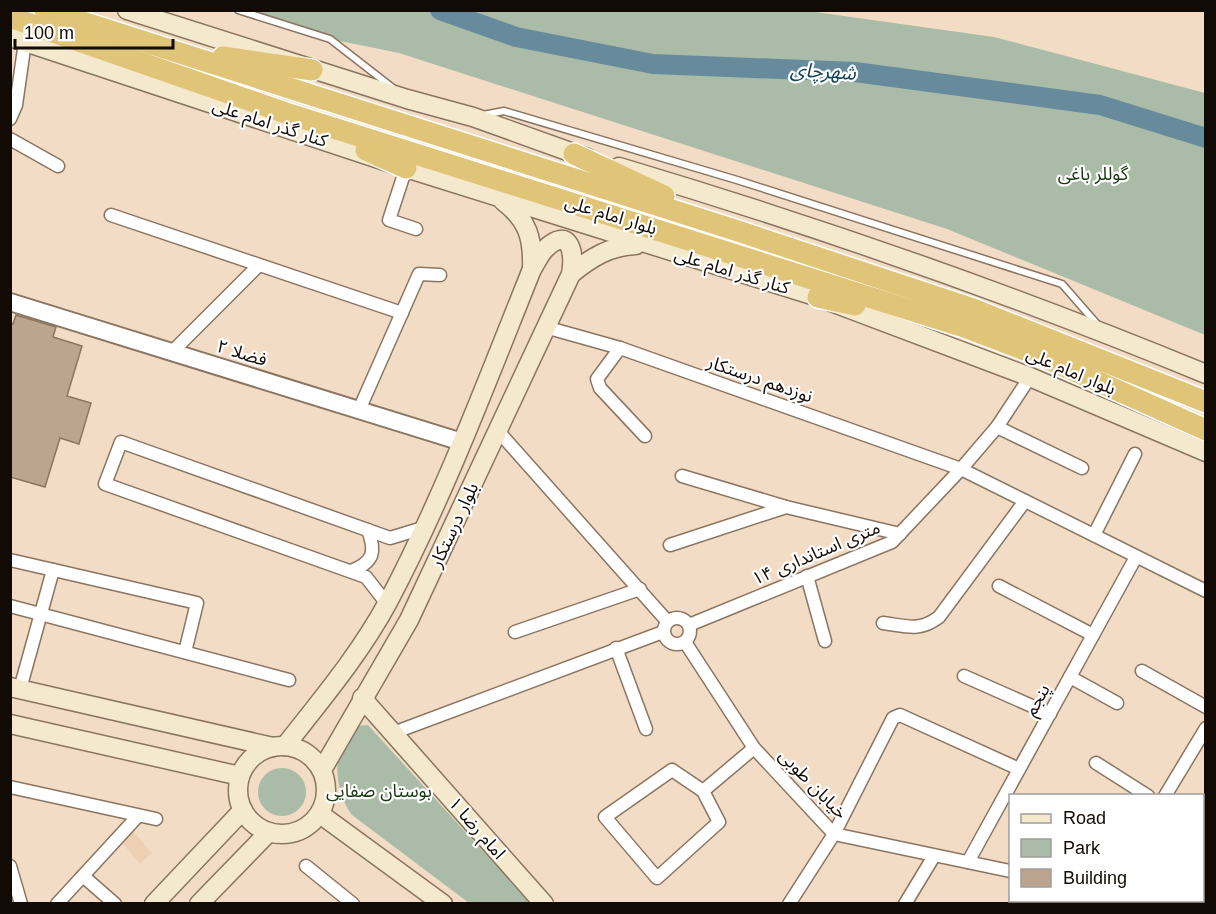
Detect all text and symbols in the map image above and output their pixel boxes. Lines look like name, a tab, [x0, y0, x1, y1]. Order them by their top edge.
scale bar	[15, 12, 172, 50]
text: 100 m	[24, 23, 74, 43]
water label: شهرچای	[789, 58, 857, 86]
street label: کنار گذر امام علی	[209, 95, 330, 155]
park label: گوللر باغی	[1058, 164, 1129, 185]
street label: بلوار امام علی	[561, 192, 659, 242]
street label: کنار گذر امام علی	[671, 244, 793, 302]
street label: فضلا ۲	[215, 336, 269, 370]
street label: بلوار امام علی	[1022, 343, 1119, 402]
street label: نوزدهم درستکار	[703, 351, 815, 409]
street label: بلوار درستکار	[425, 479, 483, 572]
street label: ۱۴ متری استانداری	[749, 517, 883, 590]
street label: پنجم	[1020, 681, 1056, 721]
street label: خیابان طوبی	[774, 745, 851, 824]
park label: بوستان صفایی	[326, 781, 432, 802]
street label: امام رضا ۱	[442, 793, 509, 866]
legend	[1009, 794, 1204, 902]
text: Road	[1063, 808, 1106, 828]
text: Park	[1063, 838, 1101, 858]
text: Building	[1063, 868, 1127, 888]

